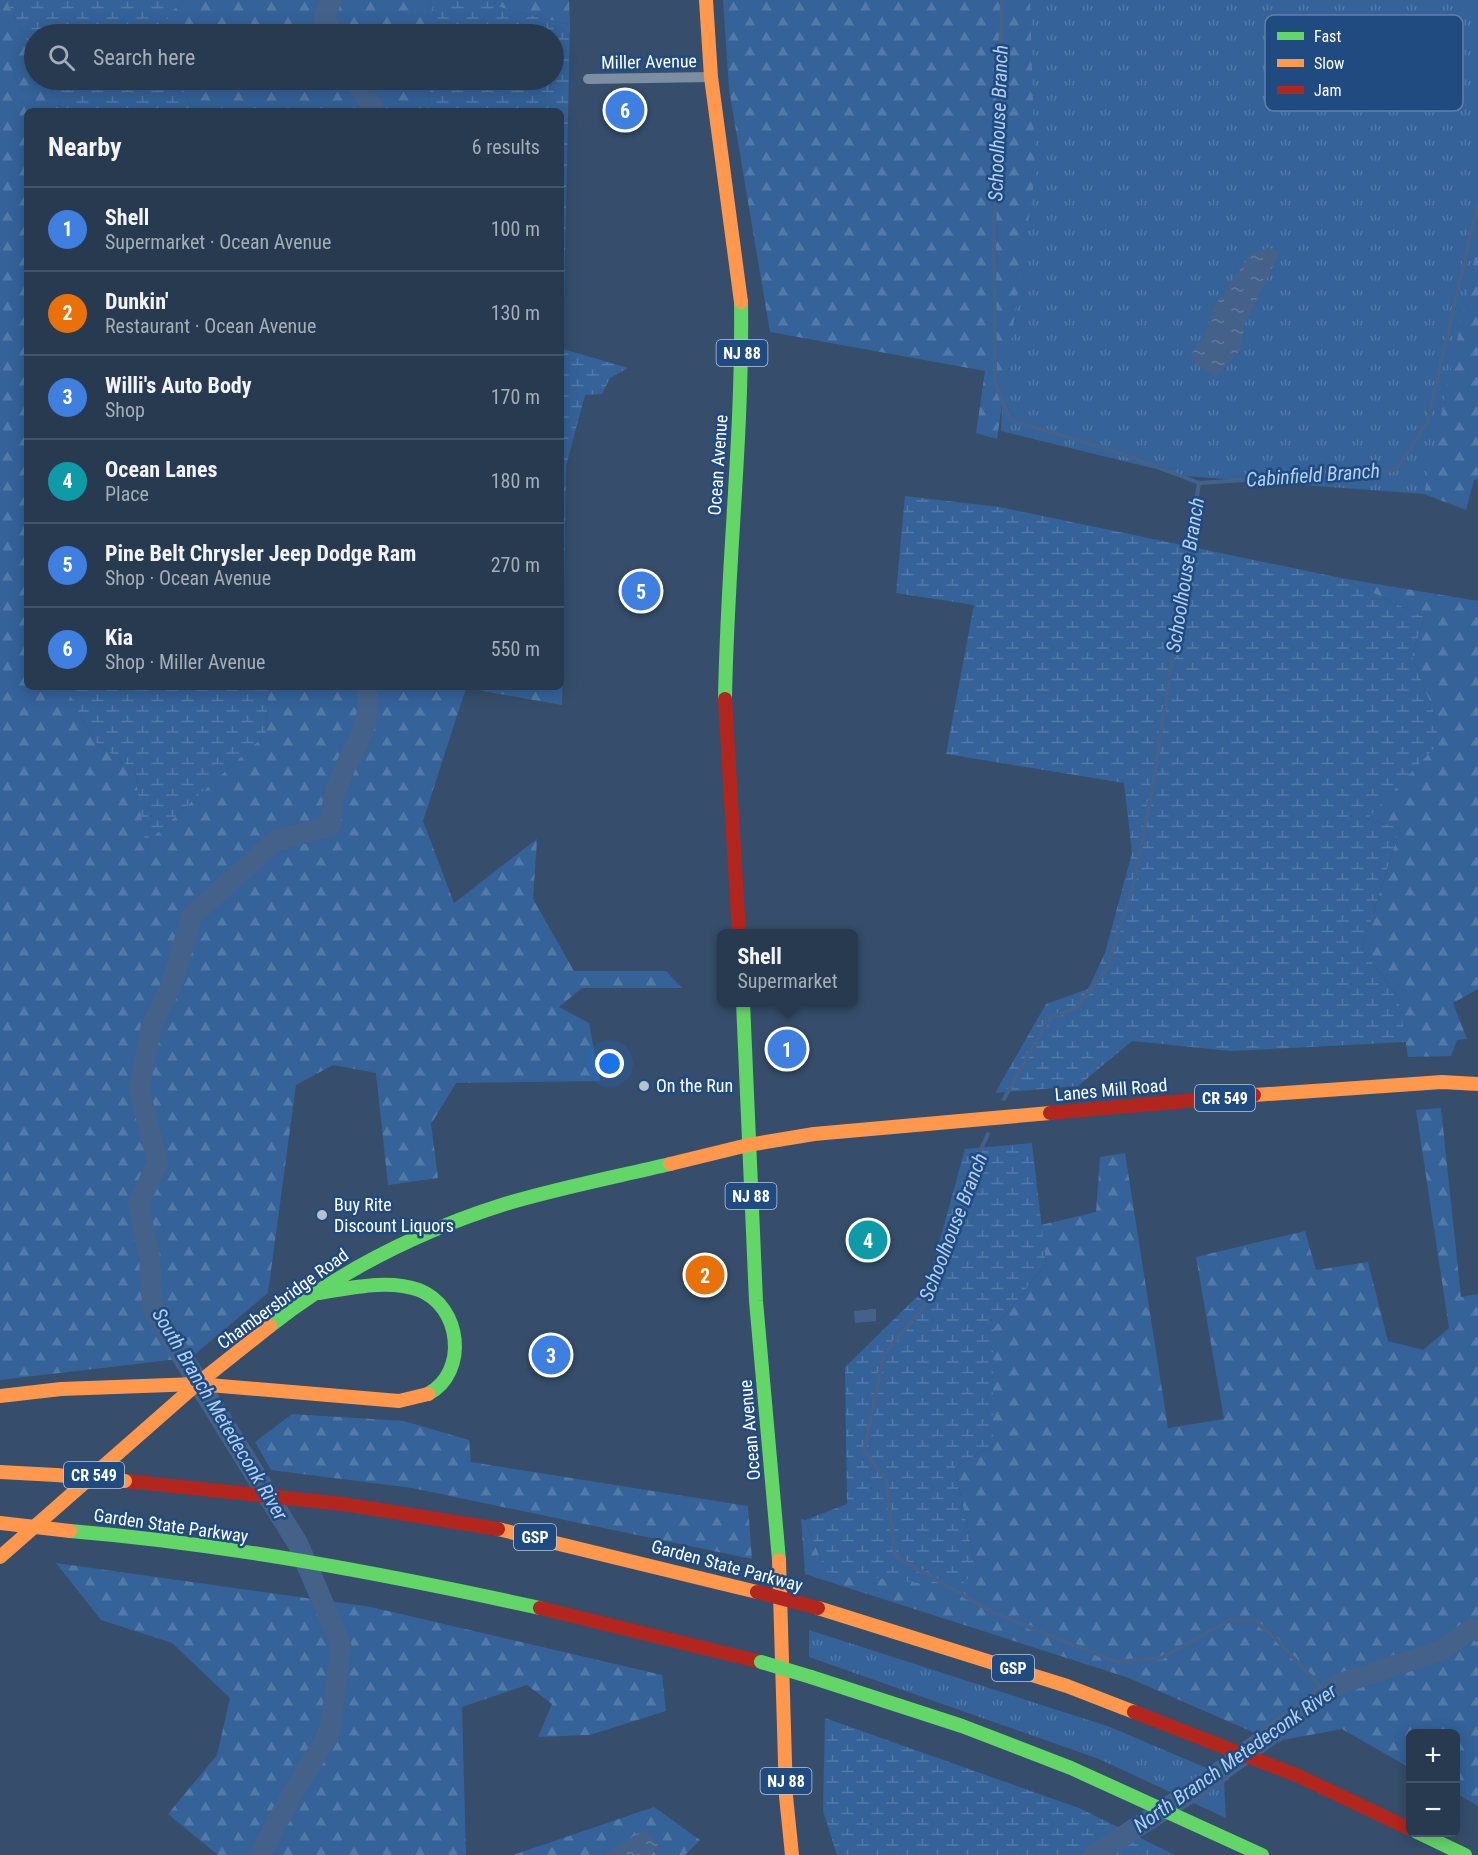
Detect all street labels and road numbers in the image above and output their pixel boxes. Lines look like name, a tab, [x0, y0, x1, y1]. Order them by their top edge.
street label: Miller Avenue	[601, 50, 697, 73]
road number: NJ 88	[716, 340, 768, 366]
street label: Ocean Avenue	[704, 414, 731, 516]
street label: Lanes Mill Road	[1054, 1074, 1168, 1105]
road number: CR 549	[1195, 1085, 1255, 1111]
road number: NJ 88	[726, 1183, 777, 1209]
street label: Chambersbridge Road	[213, 1244, 352, 1353]
street label: Ocean Avenue	[735, 1379, 764, 1481]
road number: CR 549	[64, 1462, 124, 1488]
street label: Garden State Parkway	[92, 1504, 250, 1547]
road number: GSP	[514, 1524, 556, 1550]
street label: Garden State Parkway	[649, 1535, 806, 1596]
road number: GSP	[992, 1655, 1034, 1681]
road number: NJ 88	[760, 1768, 812, 1794]

